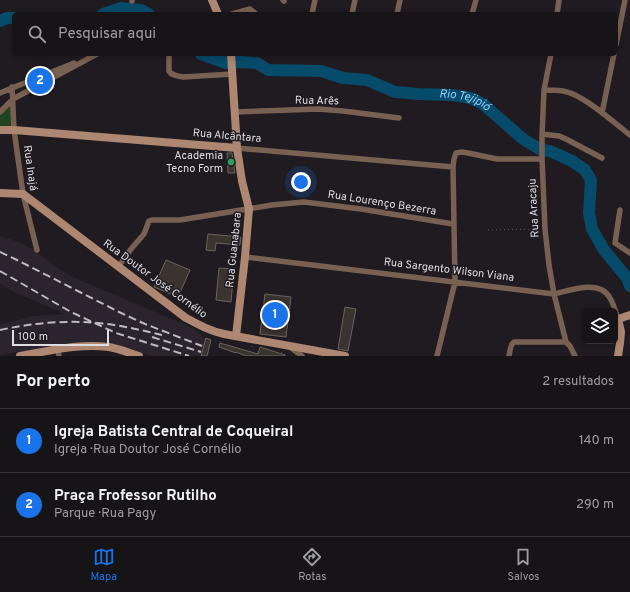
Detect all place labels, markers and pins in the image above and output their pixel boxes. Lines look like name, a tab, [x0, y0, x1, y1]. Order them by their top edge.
pin: 2	[27, 66, 53, 96]
place label: Academia Tecno Form	[166, 149, 223, 176]
marker: Academia Tecno Form	[226, 157, 236, 167]
pin: 1	[262, 300, 288, 330]

